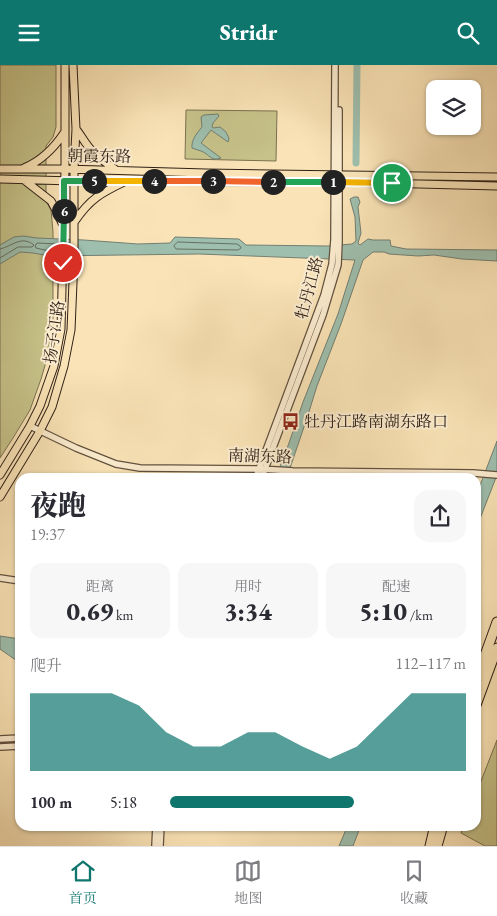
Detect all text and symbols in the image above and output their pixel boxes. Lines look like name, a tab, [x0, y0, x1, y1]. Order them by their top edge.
text: Stridr	[220, 18, 277, 47]
icon: menu	[15, 19, 43, 47]
icon: search	[454, 19, 482, 47]
map controls	[426, 80, 481, 135]
button: layers	[426, 80, 481, 135]
street label: 朝霞东路	[67, 145, 131, 167]
pin	[371, 162, 413, 204]
pin: 5	[82, 169, 106, 193]
pin: 4	[142, 169, 166, 193]
pin: 3	[200, 169, 226, 193]
pin: 2	[260, 169, 286, 195]
pin: 1	[320, 169, 346, 195]
icon: arrive	[378, 169, 406, 197]
text: 5	[91, 172, 98, 190]
text: 4	[151, 172, 158, 190]
text: 3	[210, 172, 217, 190]
text: 2	[270, 173, 277, 191]
text: 1	[330, 173, 337, 191]
pin: 6	[52, 199, 76, 223]
text: 6	[61, 202, 68, 220]
pin	[42, 242, 84, 284]
icon: check	[49, 249, 77, 277]
street label: 牡丹江路	[291, 254, 327, 322]
street label: 扬子江路	[39, 299, 69, 365]
bus stop icon: 牡丹江路南湖东路口	[280, 411, 300, 431]
place label: 牡丹江路南湖东路口	[304, 411, 448, 432]
street label: 南湖东路	[228, 444, 292, 468]
text: 夜跑	[30, 487, 86, 523]
button: share	[414, 490, 466, 542]
text: 19:37	[30, 524, 65, 545]
text: 距离	[86, 577, 114, 595]
text: 用时	[234, 577, 262, 595]
text: 配速	[382, 577, 410, 595]
text: 0.69	[66, 595, 113, 627]
text: 3:34	[224, 595, 272, 627]
text: 5:10	[359, 595, 407, 627]
text: km	[113, 606, 134, 624]
text: /km	[407, 606, 433, 624]
text: 112–117 m	[395, 653, 466, 674]
text: 爬升	[30, 655, 62, 676]
text: 100 m	[30, 792, 72, 813]
text: 5:18	[110, 792, 137, 813]
tab: 首页	[69, 857, 97, 907]
tab: 地图	[234, 857, 262, 907]
tab: 收藏	[400, 857, 428, 907]

